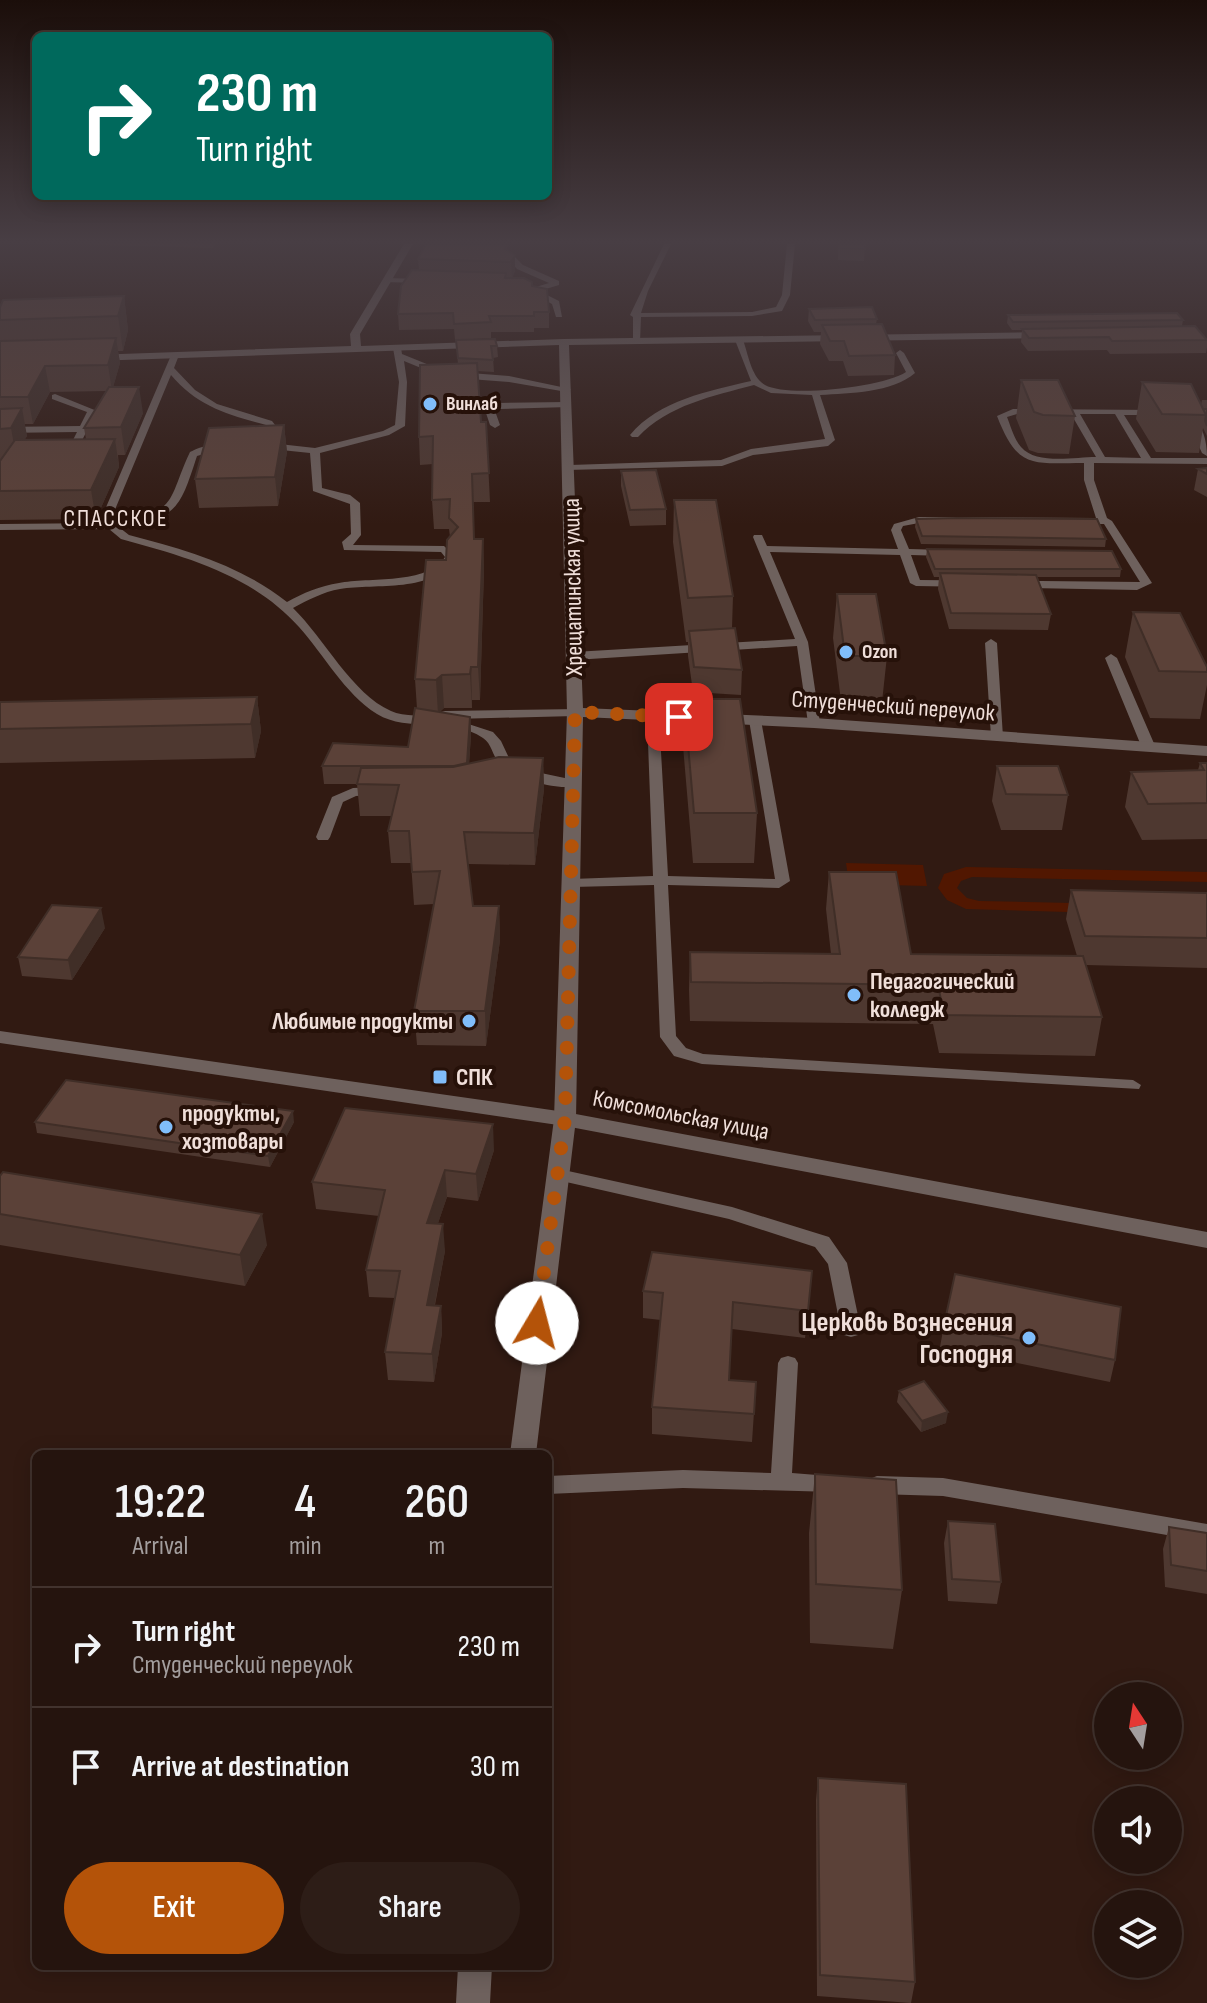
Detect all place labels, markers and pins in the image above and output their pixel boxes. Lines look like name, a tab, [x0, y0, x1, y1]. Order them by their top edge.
place label: Винлаб	[446, 392, 498, 416]
marker: Винлаб	[421, 395, 439, 413]
place label: Ozon	[862, 640, 897, 664]
marker: Ozon	[837, 643, 855, 661]
pin	[645, 683, 713, 751]
place label: Педагогический колледж	[870, 967, 1015, 1024]
marker: Педагогический колледж	[845, 986, 863, 1004]
place label: Любимые продукты	[271, 1007, 453, 1036]
marker: Любимые продукты	[460, 1012, 478, 1030]
place label: СПК	[456, 1063, 493, 1092]
marker: СПК	[431, 1068, 449, 1086]
place label: продукты, хозтовары	[182, 1099, 283, 1156]
marker: продукты, хозтовары	[157, 1118, 175, 1136]
place label: Церковь Вознесения Господня	[801, 1306, 1013, 1371]
marker: Церковь Вознесения Господня	[1020, 1329, 1038, 1347]

